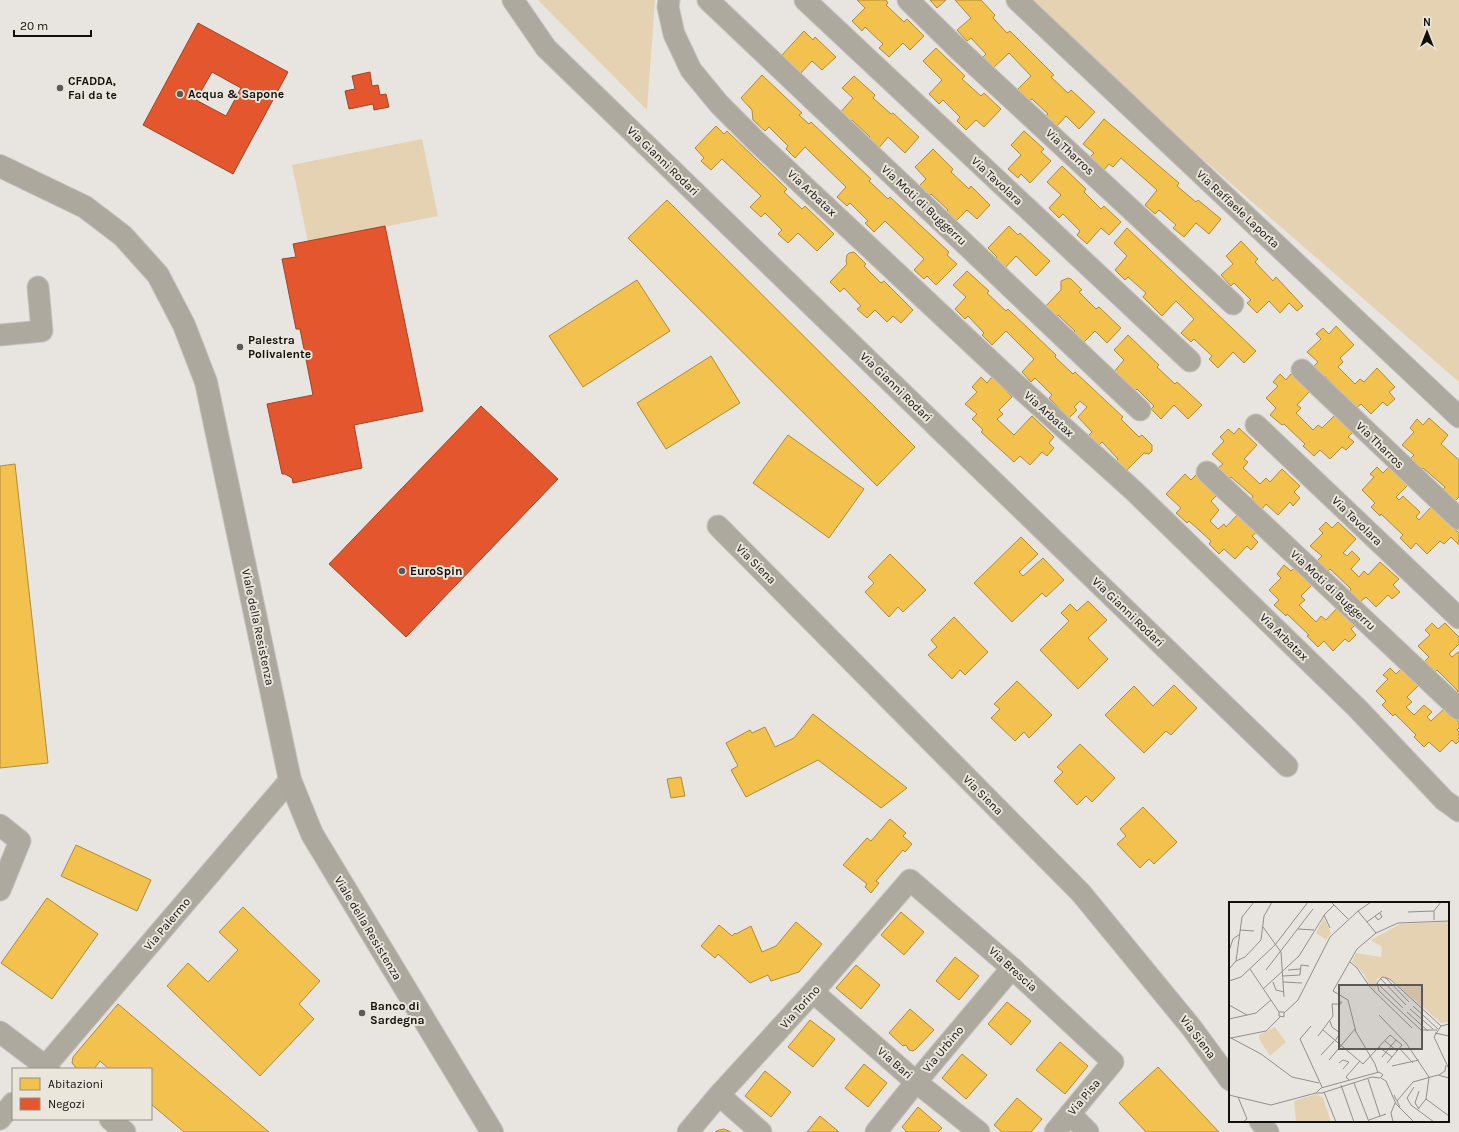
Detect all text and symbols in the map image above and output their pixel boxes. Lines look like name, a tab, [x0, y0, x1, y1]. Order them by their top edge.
scale bar	[14, 12, 91, 38]
north arrow	[1407, 12, 1447, 52]
text: N	[1423, 16, 1431, 29]
text: 20 m	[20, 19, 48, 33]
place label: CFADDA, Fai da te	[68, 74, 117, 102]
marker: CFADDA, Fai da te	[55, 83, 65, 93]
place label: Acqua & Sapone	[188, 87, 284, 101]
marker: Acqua & Sapone	[175, 89, 185, 99]
street label: Via Gianni Rodari	[624, 123, 702, 199]
street label: Via Tharros	[1043, 126, 1097, 178]
street label: Via Tavolara	[969, 154, 1025, 208]
street label: Via Moti di Buggerru	[879, 162, 969, 248]
street label: Via Arbatax	[785, 167, 839, 219]
street label: Via Raffaele Laporta	[1194, 167, 1282, 251]
place label: Palestra Polivalente	[248, 333, 311, 361]
marker: Palestra Polivalente	[235, 342, 245, 352]
street label: Via Gianni Rodari	[857, 349, 935, 425]
street label: Via Arbatax	[1021, 388, 1077, 440]
street label: Via Tharros	[1353, 419, 1407, 471]
street label: Via Tavolara	[1329, 493, 1385, 549]
street label: Via Siena	[733, 541, 779, 587]
street label: Via Moti di Buggerru	[1288, 547, 1378, 633]
place label: EuroSpin	[410, 564, 462, 578]
marker: EuroSpin	[397, 566, 407, 576]
street label: Viale della Resistenza	[239, 568, 277, 686]
street label: Via Gianni Rodari	[1089, 574, 1167, 650]
street label: Via Arbatax	[1257, 610, 1311, 664]
street label: Via Siena	[960, 772, 1006, 818]
street label: Viale della Resistenza	[331, 874, 405, 982]
street label: Via Palermo	[141, 895, 193, 953]
inset map	[1229, 902, 1449, 1122]
street label: Via Brescia	[986, 944, 1040, 994]
street label: Via Torino	[777, 983, 823, 1031]
place label: Banco di Sardegna	[370, 999, 425, 1027]
marker: Banco di Sardegna	[357, 1008, 367, 1018]
street label: Via Siena	[1177, 1013, 1219, 1061]
street label: Via Urbino	[919, 1023, 967, 1075]
street label: Via Bari	[875, 1044, 915, 1082]
legend	[12, 1068, 152, 1120]
street label: Via Pisa	[1065, 1076, 1103, 1118]
text: Abitazioni	[48, 1077, 103, 1091]
text: Negozi	[48, 1097, 85, 1111]

